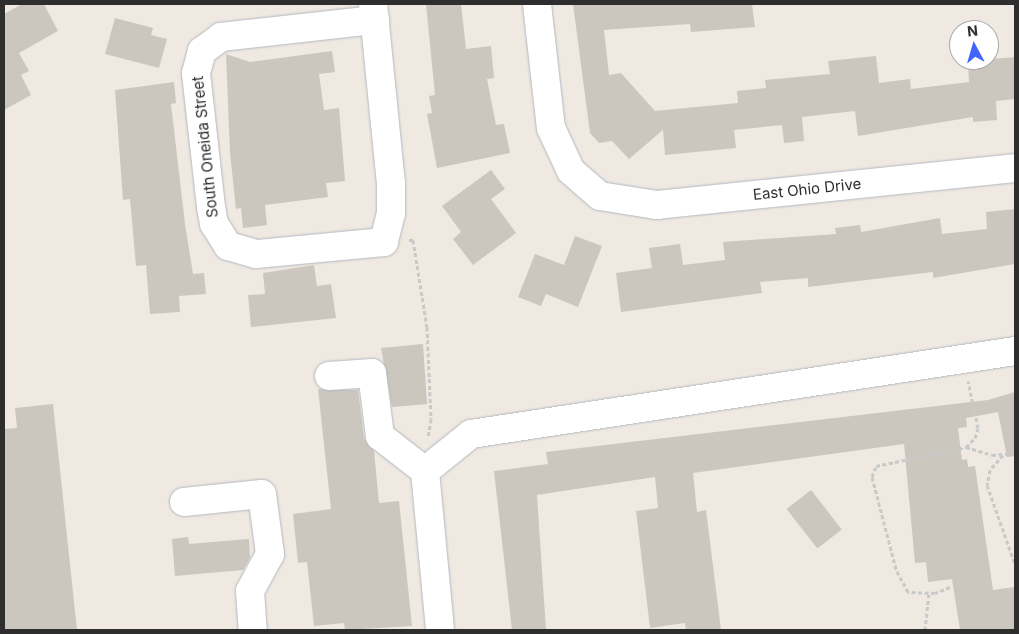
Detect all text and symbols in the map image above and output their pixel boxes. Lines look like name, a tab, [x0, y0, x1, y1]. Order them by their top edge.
north arrow	[949, 20, 999, 70]
text: N	[966, 22, 979, 40]
street label: South Oneida Street	[189, 75, 221, 219]
street label: East Ohio Drive	[752, 174, 862, 204]

